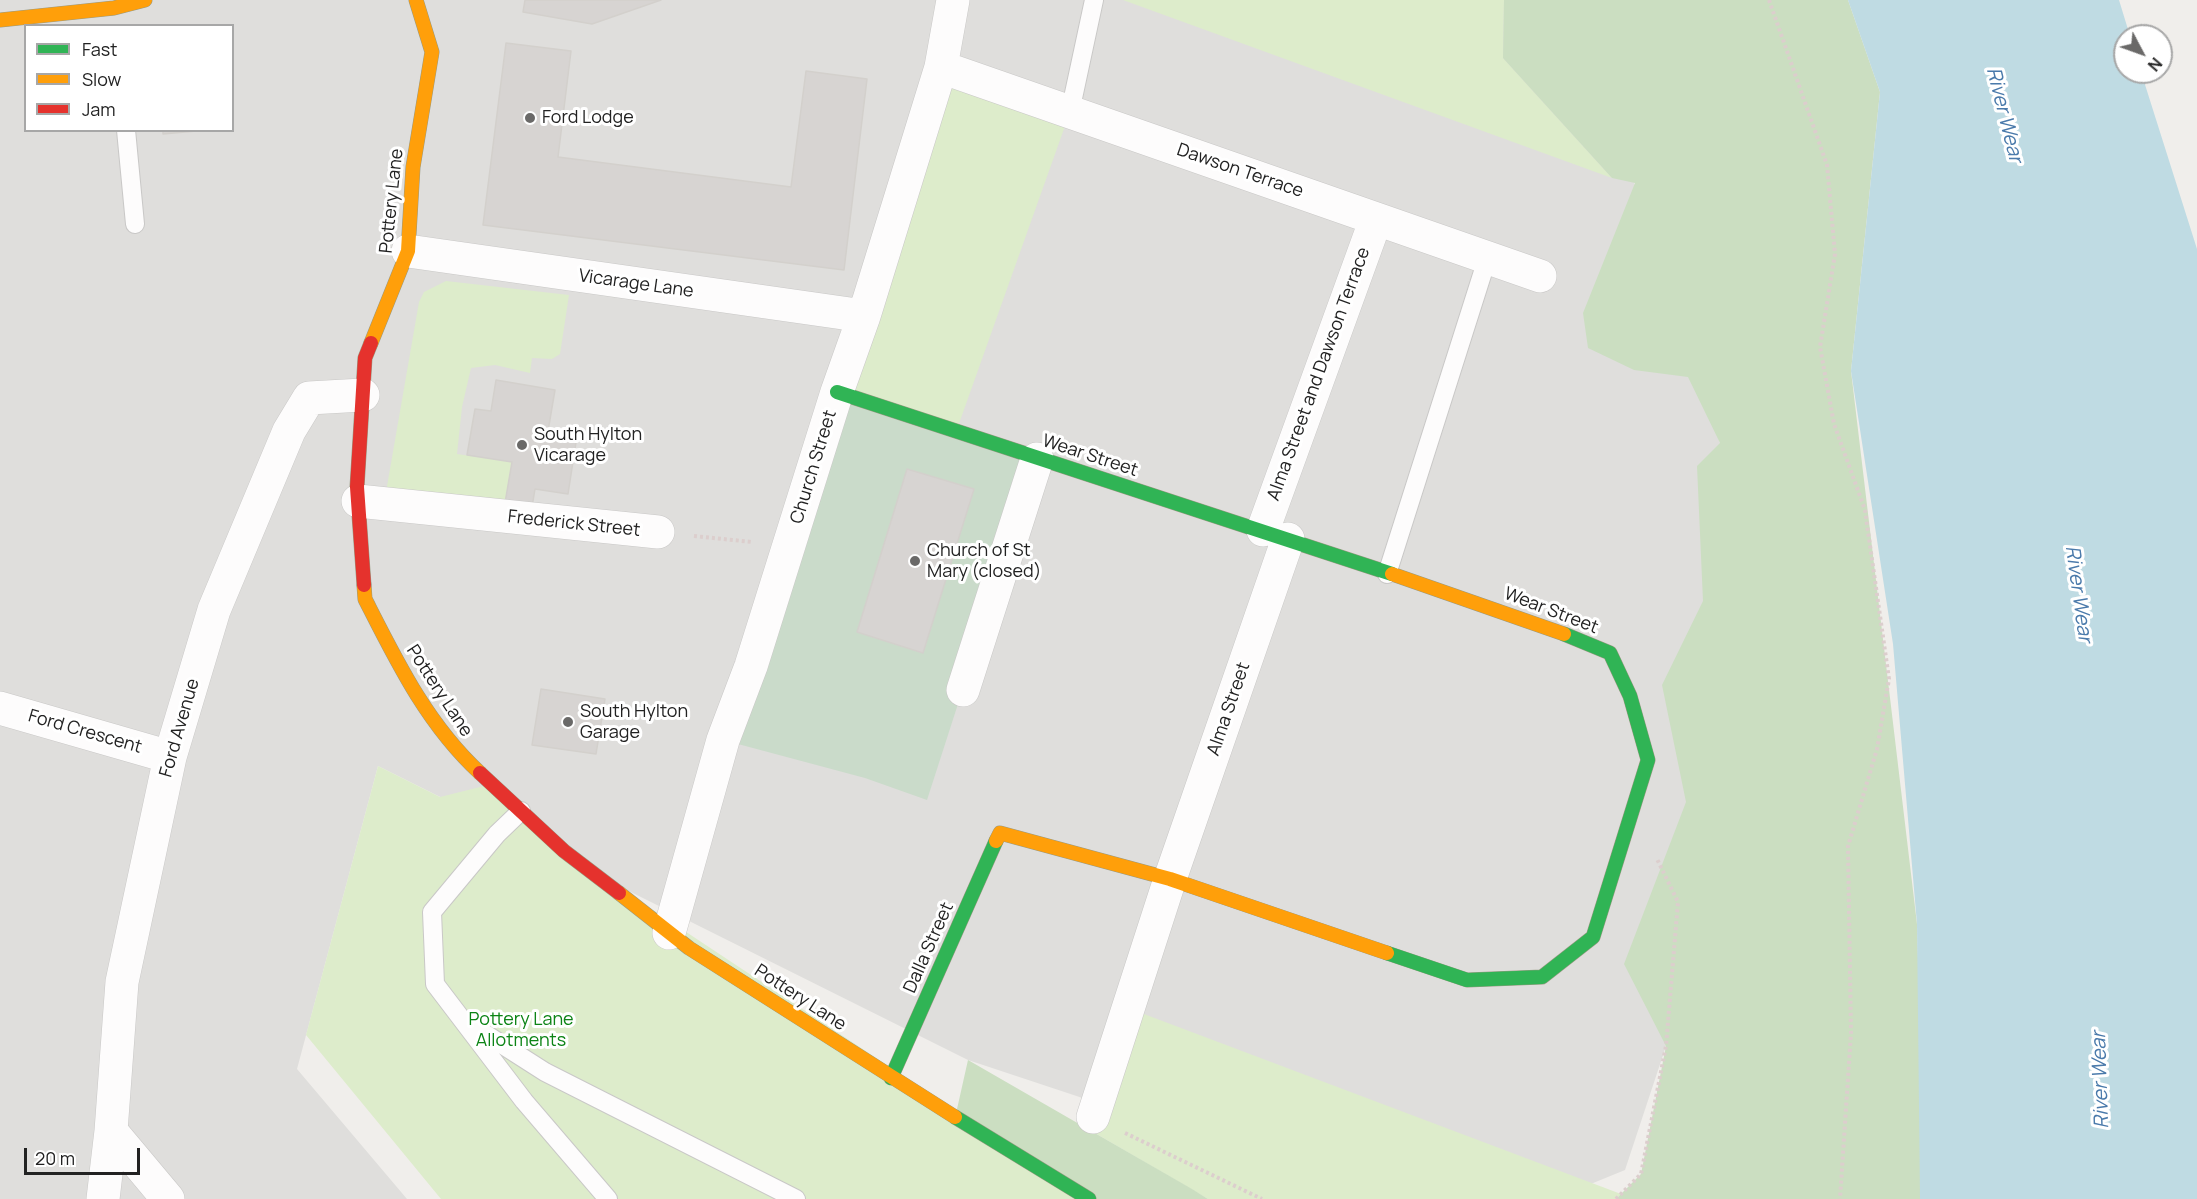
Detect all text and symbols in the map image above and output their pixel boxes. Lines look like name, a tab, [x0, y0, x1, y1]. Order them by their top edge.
legend	[24, 24, 234, 132]
north arrow	[2113, 24, 2173, 84]
text: Fast	[82, 37, 117, 61]
text: N	[2143, 53, 2167, 76]
water label: River Wear	[1981, 65, 2027, 165]
text: Slow	[82, 67, 121, 91]
text: Jam	[82, 97, 116, 121]
place label: Ford Lodge	[542, 107, 634, 129]
marker: Ford Lodge	[523, 111, 537, 125]
street label: Dawson Terrace	[1174, 139, 1306, 203]
street label: Pottery Lane	[376, 148, 408, 254]
street label: Alma Street and Dawson Terrace	[1263, 244, 1375, 504]
street label: Vicarage Lane	[577, 265, 695, 303]
street label: Church Street	[786, 408, 842, 526]
place label: South Hylton Vicarage	[534, 424, 642, 466]
street label: Wear Street	[1040, 430, 1140, 482]
marker: South Hylton Vicarage	[515, 438, 529, 452]
street label: Frederick Street	[507, 506, 641, 542]
place label: Church of St Mary (closed)	[927, 540, 1041, 582]
water label: River Wear	[2059, 544, 2097, 644]
marker: Church of St Mary (closed)	[908, 554, 922, 568]
street label: Wear Street	[1501, 583, 1601, 639]
street label: Pottery Lane	[401, 641, 477, 741]
street label: Alma Street	[1203, 659, 1255, 759]
street label: Ford Avenue	[156, 676, 204, 780]
place label: South Hylton Garage	[580, 701, 688, 744]
street label: Ford Crescent	[26, 705, 144, 759]
marker: South Hylton Garage	[561, 715, 575, 729]
street label: Dalla Street	[899, 899, 959, 997]
street label: Pottery Lane	[750, 960, 850, 1036]
park label: Pottery Lane Allotments	[468, 1009, 574, 1052]
water label: River Wear	[2087, 1031, 2115, 1129]
scale bar	[27, 1136, 142, 1174]
text: 20 m	[35, 1146, 75, 1170]

